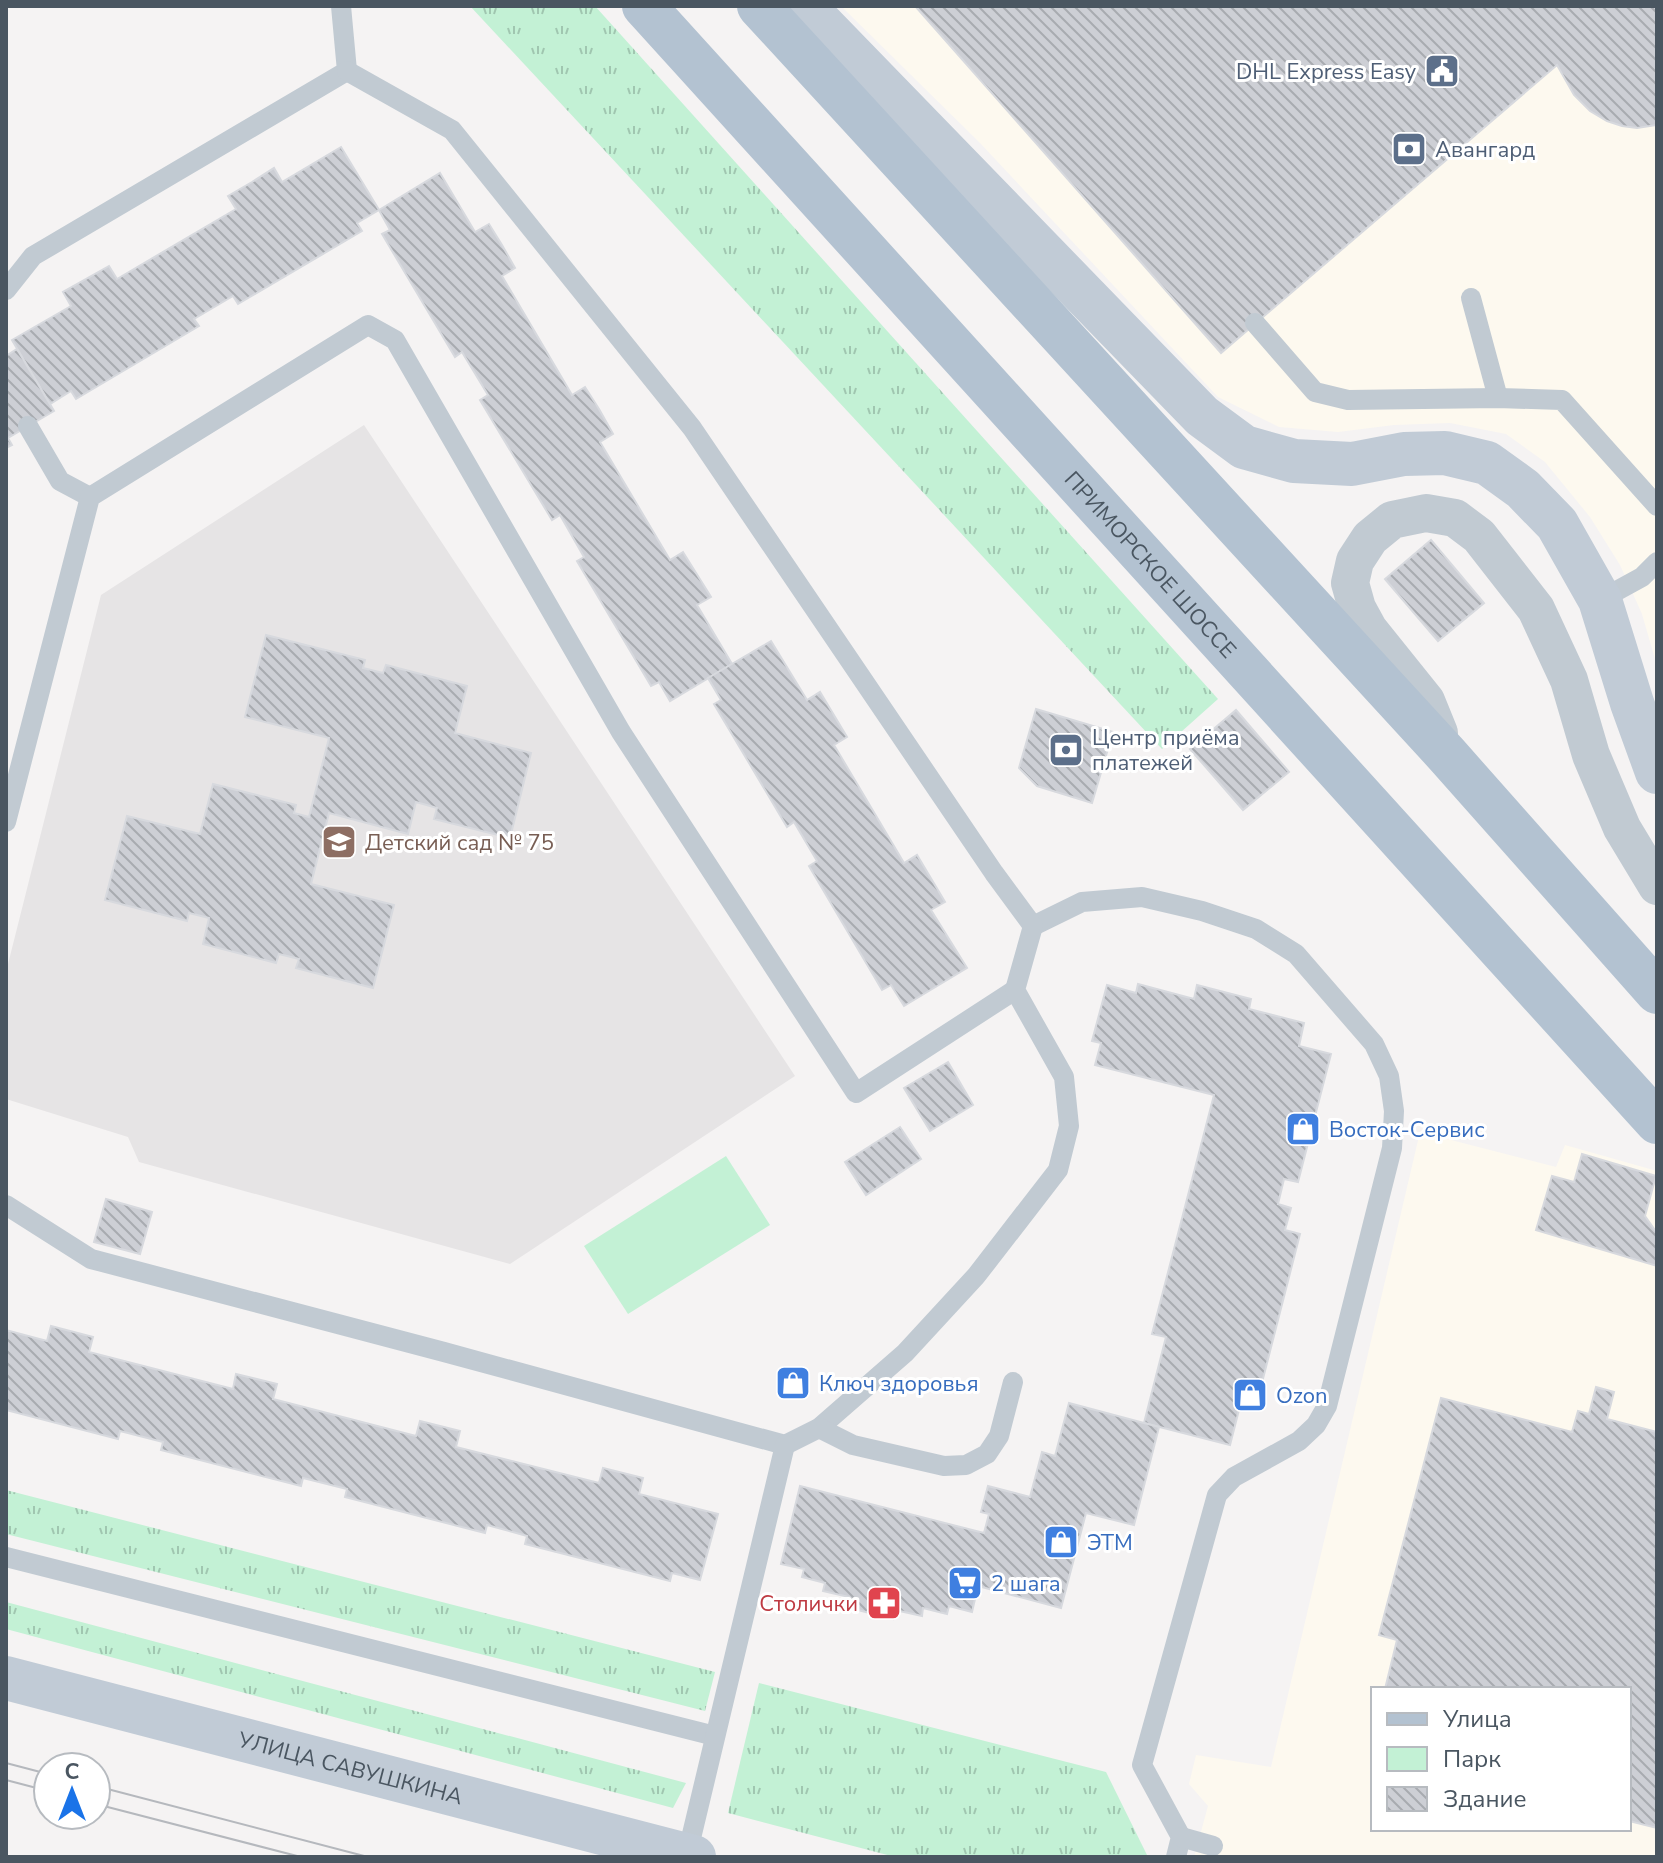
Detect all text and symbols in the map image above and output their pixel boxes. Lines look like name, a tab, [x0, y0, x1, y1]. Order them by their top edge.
public building icon: DHL Express Easy	[1423, 52, 1461, 90]
place label: DHL Express Easy	[1236, 57, 1417, 87]
bank icon: Авангард	[1390, 130, 1428, 168]
place label: Авангард	[1435, 135, 1535, 165]
street label: ПРИМОРСКОЕ ШОССЕ	[1057, 465, 1243, 665]
place label: Центр приёма платежей	[1092, 723, 1240, 778]
bank icon: Центр приёма платежей	[1047, 731, 1085, 769]
school or university icon: Детский сад № 75	[320, 823, 358, 861]
place label: Детский сад № 75	[365, 828, 554, 858]
shop icon: Восток-Сервис	[1284, 1110, 1322, 1148]
place label: Восток-Сервис	[1329, 1115, 1485, 1145]
shop icon: Ключ здоровья	[774, 1364, 812, 1402]
place label: Ключ здоровья	[819, 1369, 979, 1399]
shop icon: Ozon	[1231, 1376, 1269, 1414]
place label: Ozon	[1276, 1381, 1328, 1411]
shop icon: ЭТМ	[1042, 1523, 1080, 1561]
place label: ЭТМ	[1087, 1528, 1133, 1558]
supermarket icon: 2 шага	[946, 1564, 984, 1602]
place label: 2 шага	[991, 1569, 1061, 1599]
pharmacy icon: Столички	[865, 1584, 903, 1622]
place label: Столички	[759, 1589, 858, 1619]
legend	[1371, 1687, 1631, 1831]
text: Улица	[1442, 1703, 1512, 1735]
street label: УЛИЦА САВУШКИНА	[234, 1725, 466, 1812]
text: Парк	[1443, 1743, 1501, 1775]
north arrow	[32, 1751, 112, 1831]
text: С	[65, 1757, 80, 1787]
text: Здание	[1443, 1783, 1527, 1815]

